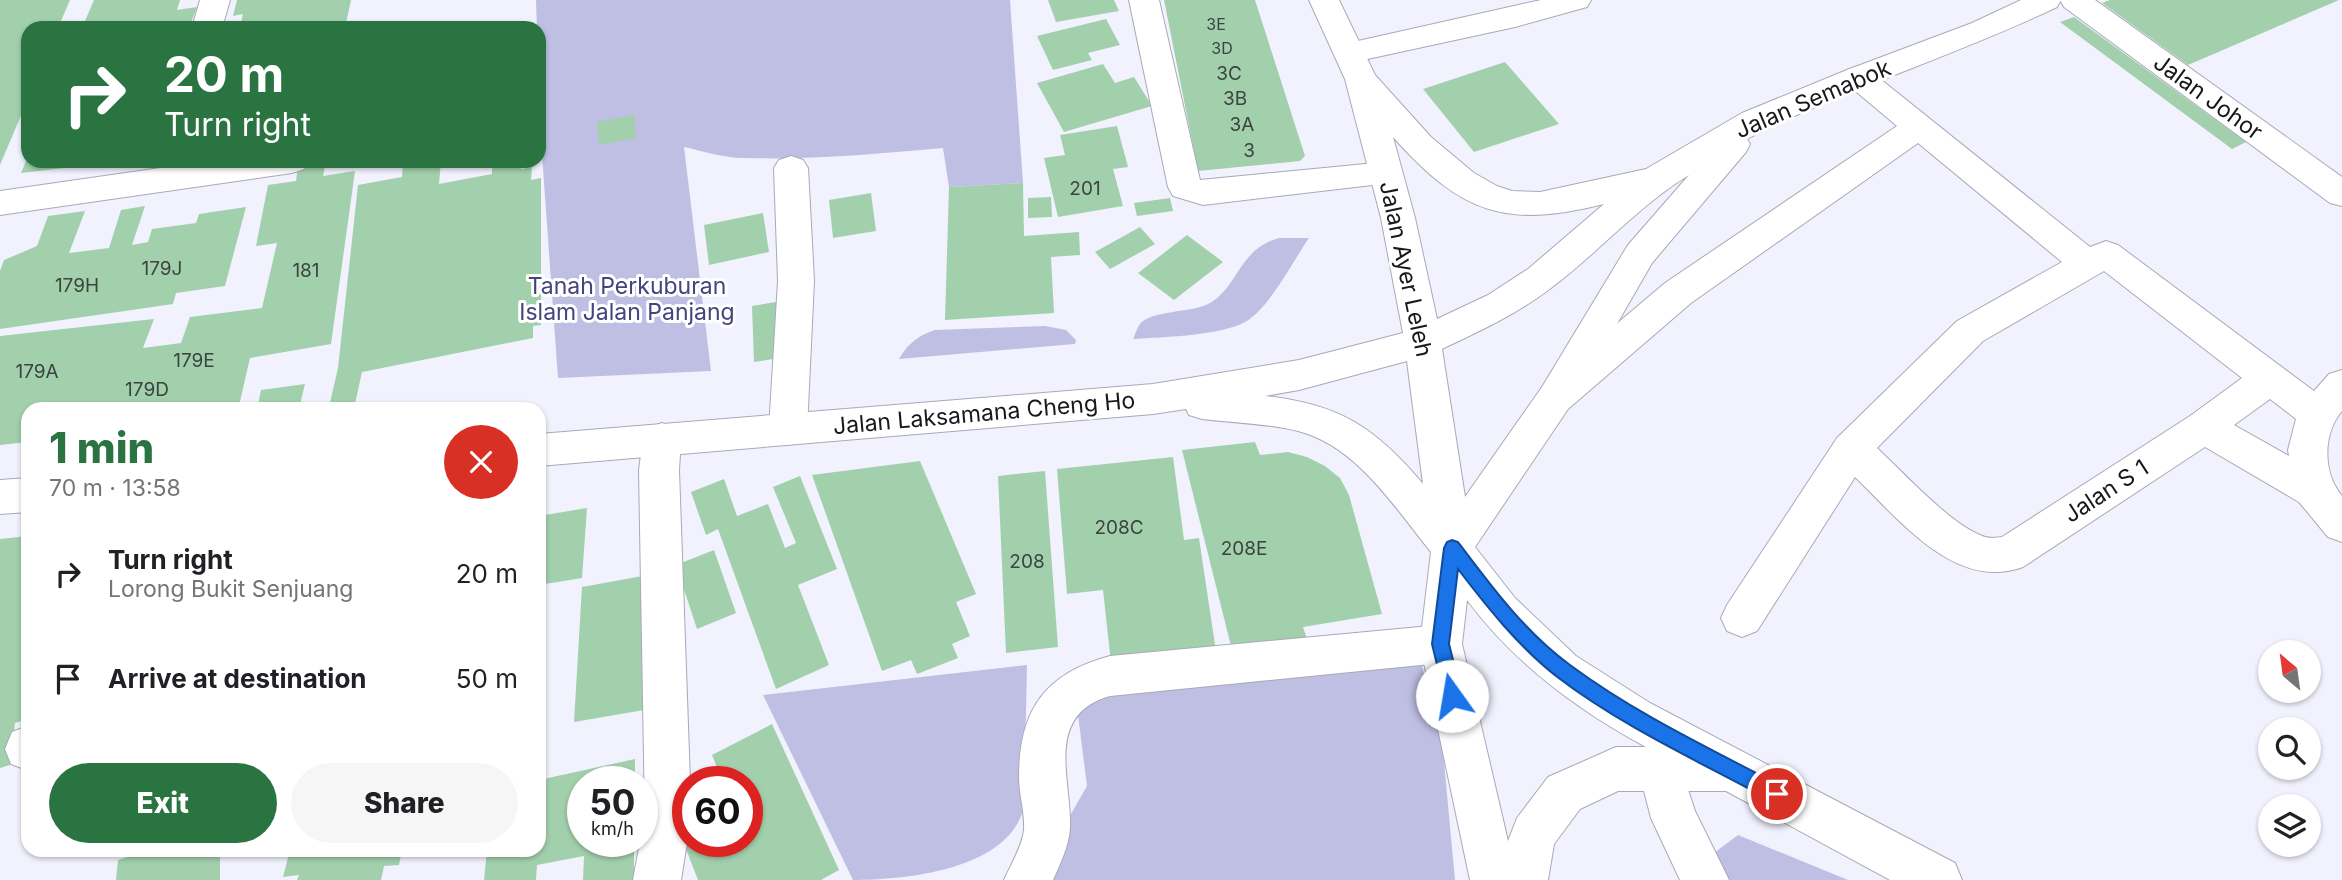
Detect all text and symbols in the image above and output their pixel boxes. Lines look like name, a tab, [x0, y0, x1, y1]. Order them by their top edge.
house number: 3E	[1206, 14, 1226, 34]
house number: 3D	[1211, 38, 1233, 58]
text: 20 m	[164, 45, 284, 104]
street label: Jalan Johor	[2148, 48, 2268, 146]
icon: right	[49, 49, 140, 140]
street label: Jalan Semabok	[1731, 53, 1895, 144]
house number: 3C	[1216, 62, 1242, 85]
house number: 3B	[1223, 87, 1247, 110]
text: Turn right	[164, 105, 311, 144]
house number: 3A	[1230, 113, 1254, 136]
house number: 3	[1243, 139, 1255, 162]
house number: 201	[1069, 177, 1101, 200]
street label: Jalan Ayer Leleh	[1374, 179, 1438, 359]
house number: 179J	[142, 257, 182, 280]
house number: 181	[292, 259, 320, 282]
park label: Tanah Perkuburan Islam Jalan Panjang	[519, 272, 735, 326]
house number: 179H	[55, 274, 99, 297]
house number: 179E	[173, 349, 215, 372]
house number: 179A	[15, 360, 59, 383]
house number: 179D	[125, 378, 169, 401]
street label: Jalan Laksamana Cheng Ho	[832, 386, 1136, 440]
text: 1 min	[49, 422, 154, 473]
button: close	[444, 425, 518, 499]
street label: Jalan S 1	[2058, 453, 2154, 529]
text: 70 m · 13:58	[49, 474, 181, 502]
house number: 208C	[1094, 516, 1144, 539]
house number: 208E	[1221, 537, 1267, 560]
text: Turn right	[108, 544, 233, 575]
house number: 208	[1009, 550, 1045, 573]
icon: right	[49, 555, 87, 593]
text: 20 m	[456, 558, 518, 589]
text: Lorong Bukit Senjuang	[108, 575, 353, 603]
north arrow	[2258, 640, 2320, 704]
map controls	[2258, 640, 2321, 857]
position arrow	[1415, 659, 1489, 733]
icon: arrive	[49, 660, 87, 698]
text: Arrive at destination	[108, 663, 367, 694]
text: 50 m	[456, 663, 518, 694]
button: search	[2258, 717, 2321, 780]
button: Exit	[49, 763, 277, 843]
button: Share	[291, 763, 518, 843]
pin	[1747, 764, 1807, 824]
speed limit sign: 60	[672, 766, 763, 857]
icon: arrive	[1758, 775, 1796, 813]
text: 50	[590, 781, 635, 823]
button: layers	[2258, 794, 2321, 857]
text: km/h	[591, 818, 634, 839]

